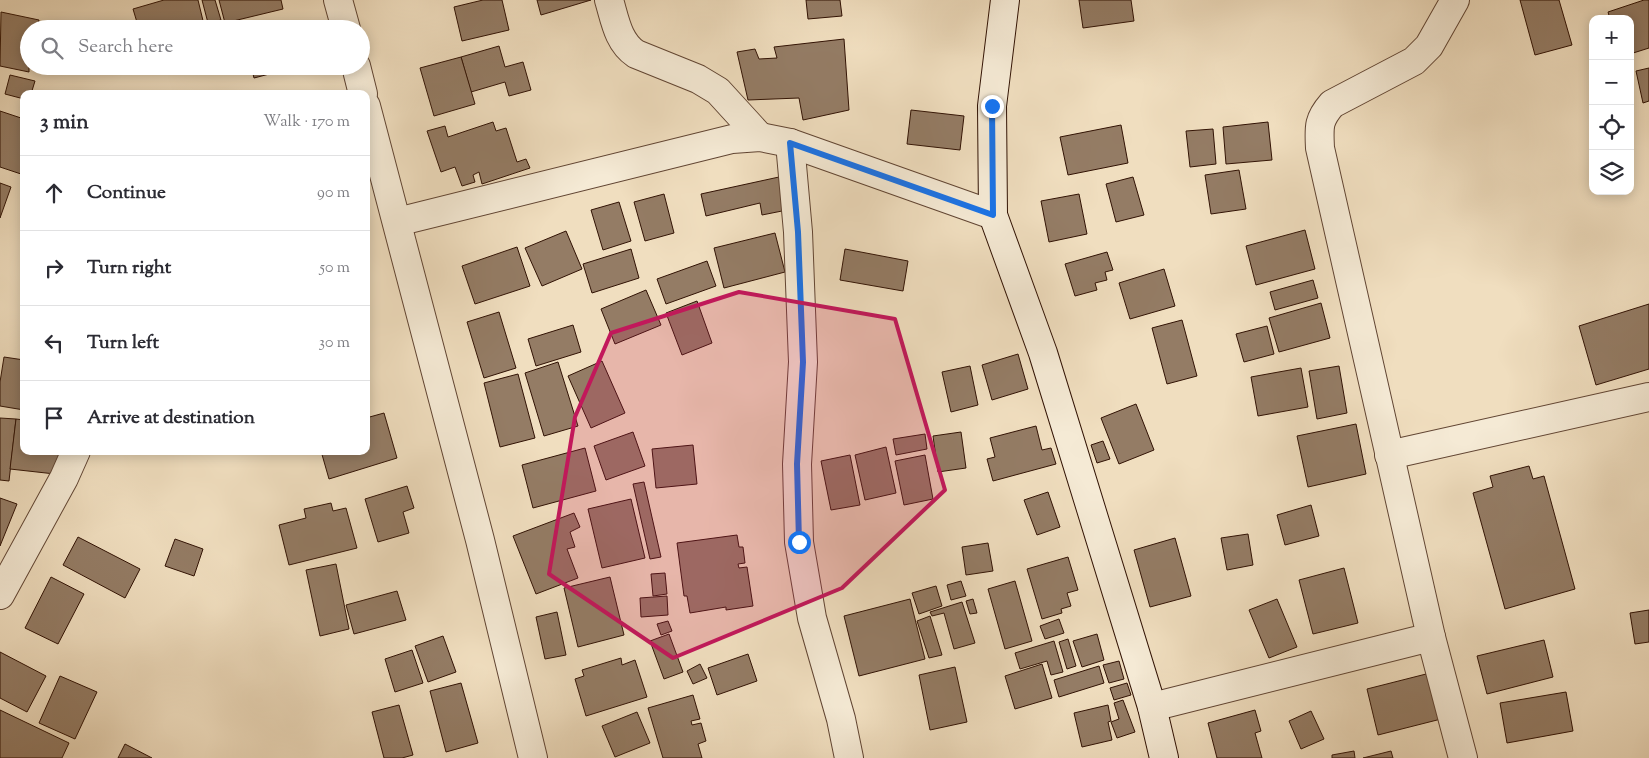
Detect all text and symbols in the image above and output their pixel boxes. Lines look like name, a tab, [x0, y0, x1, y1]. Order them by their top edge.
map controls	[1589, 15, 1634, 195]
button: +	[1589, 15, 1634, 60]
search box	[20, 20, 370, 75]
icon: search	[38, 34, 66, 62]
text: Search here	[78, 34, 173, 61]
button: −	[1589, 60, 1634, 105]
route end	[981, 95, 1004, 118]
button: locate	[1589, 105, 1634, 150]
text: 3 min	[40, 108, 89, 138]
text: Walk · 170 m	[263, 111, 350, 134]
button: layers	[1589, 150, 1634, 195]
icon: ahead	[40, 179, 68, 207]
text: Continue	[87, 180, 166, 207]
text: 90 m	[317, 182, 350, 205]
icon: right	[40, 254, 68, 282]
text: Turn right	[87, 255, 171, 282]
text: 50 m	[319, 257, 350, 280]
icon: left	[40, 329, 68, 357]
text: Turn left	[87, 330, 159, 357]
text: 30 m	[319, 332, 350, 355]
icon: arrive	[40, 404, 68, 432]
text: Arrive at destination	[87, 405, 255, 432]
route start	[788, 531, 811, 554]

